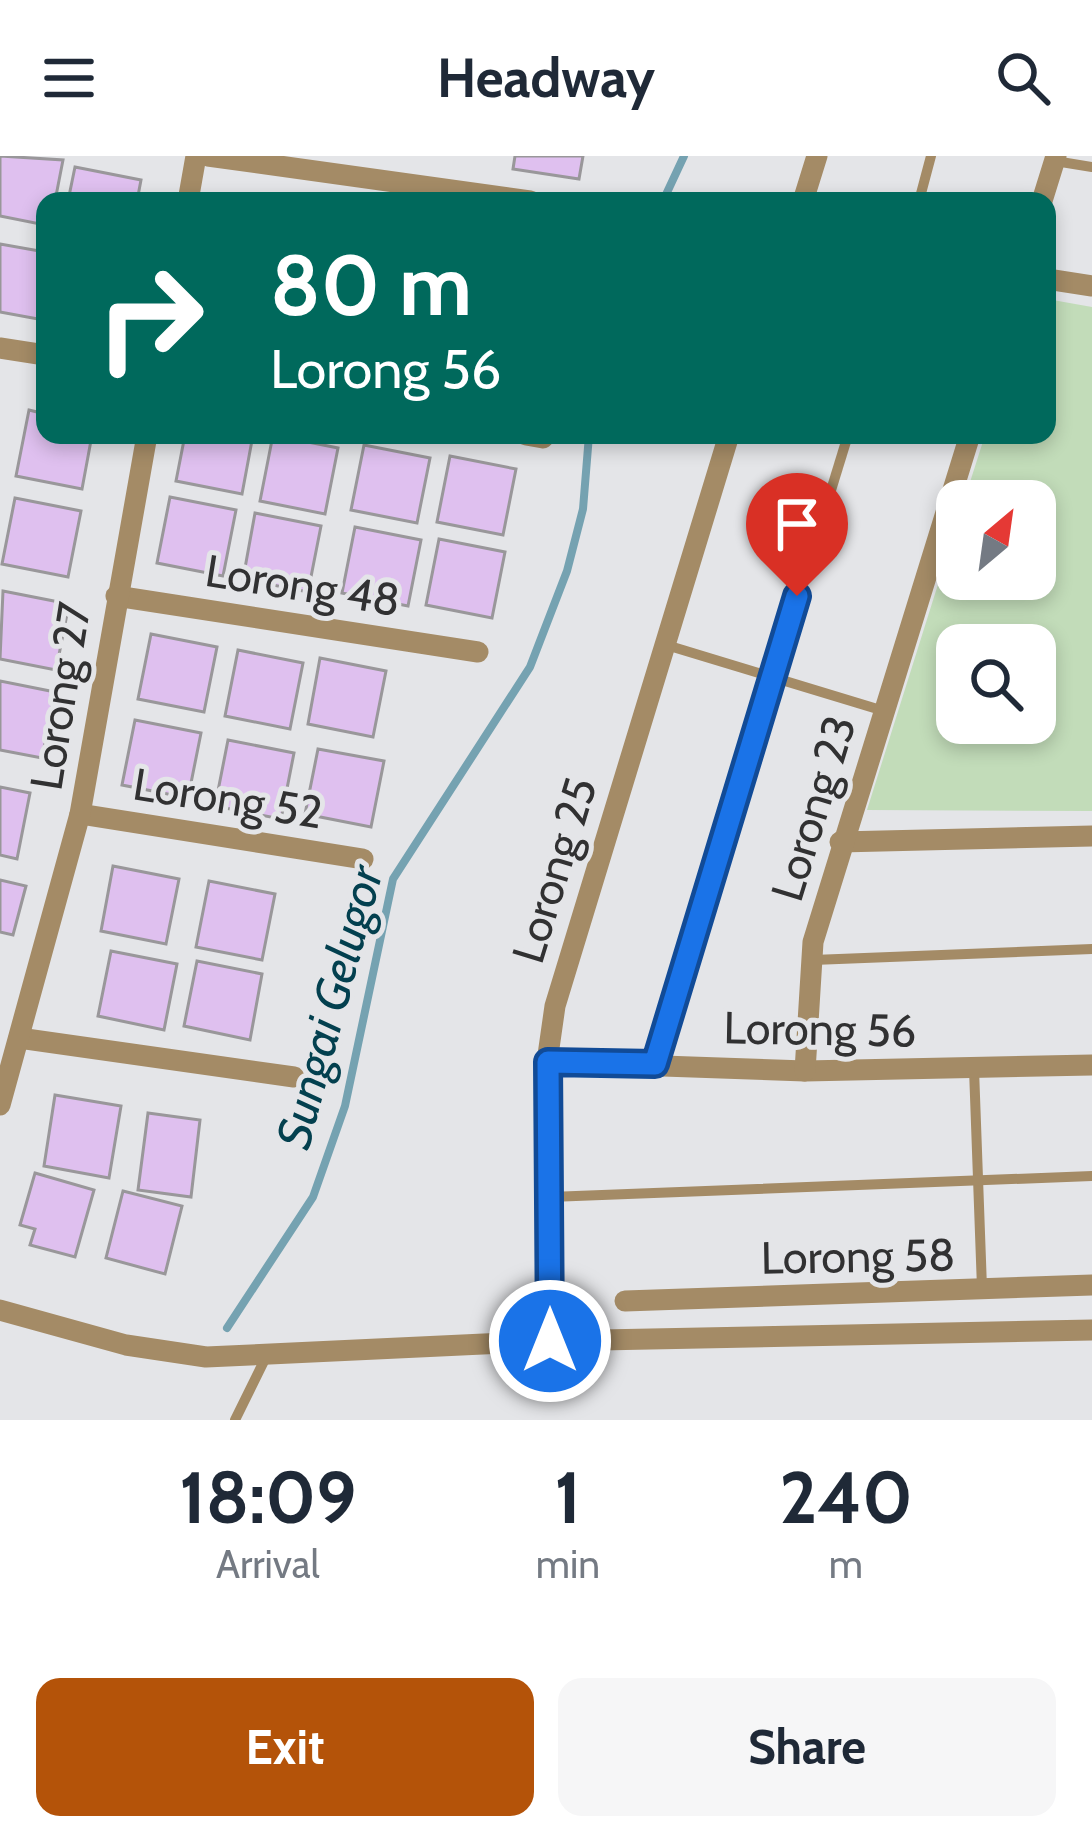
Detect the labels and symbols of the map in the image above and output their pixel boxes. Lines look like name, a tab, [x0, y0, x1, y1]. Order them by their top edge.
pin	[746, 473, 848, 596]
north arrow	[936, 480, 1056, 600]
street label: Lorong 48	[202, 543, 404, 627]
street label: Lorong 27	[19, 598, 102, 794]
street label: Lorong 23	[759, 709, 867, 907]
street label: Lorong 52	[130, 756, 326, 840]
street label: Lorong 25	[500, 771, 608, 969]
water label: Sungai Gelugor	[263, 857, 395, 1155]
street label: Lorong 56	[723, 1000, 917, 1058]
street label: Lorong 58	[760, 1227, 956, 1285]
position arrow	[487, 1278, 613, 1404]

